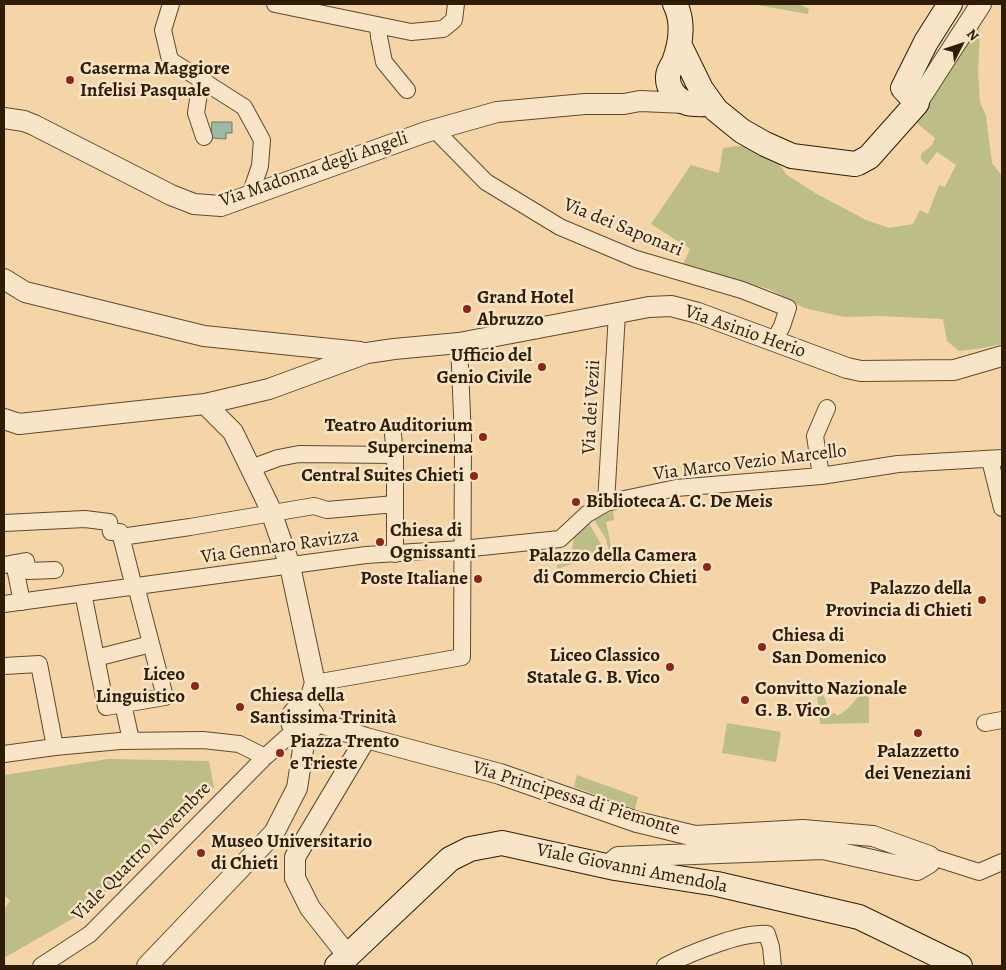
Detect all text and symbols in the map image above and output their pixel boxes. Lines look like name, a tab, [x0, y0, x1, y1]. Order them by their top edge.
north arrow	[936, 20, 986, 70]
text: N	[962, 25, 983, 45]
place label: Caserma Maggiore Infelisi Pasquale	[80, 58, 230, 102]
marker: Caserma Maggiore Infelisi Pasquale	[64, 74, 76, 86]
street label: Via Madonna degli Angeli	[217, 127, 411, 213]
street label: Via dei Saponari	[560, 194, 686, 262]
place label: Grand Hotel Abruzzo	[477, 287, 574, 331]
street label: Via Asinio Herio	[682, 301, 808, 363]
marker: Grand Hotel Abruzzo	[461, 303, 473, 315]
place label: Ufficio del Genio Civile	[437, 345, 532, 389]
street label: Via dei Vezii	[578, 359, 606, 455]
marker: Ufficio del Genio Civile	[536, 361, 548, 373]
place label: Teatro Auditorium Supercinema	[325, 415, 473, 459]
marker: Teatro Auditorium Supercinema	[477, 431, 489, 443]
street label: Via Marco Vezio Marcello	[652, 440, 848, 486]
place label: Central Suites Chieti	[301, 465, 464, 487]
marker: Central Suites Chieti	[468, 470, 480, 482]
place label: Biblioteca A. C. De Meis	[586, 491, 773, 513]
marker: Biblioteca A. C. De Meis	[570, 496, 582, 508]
place label: Chiesa di Ognissanti	[390, 520, 476, 564]
street label: Via Gennaro Ravizza	[199, 525, 361, 569]
marker: Chiesa di Ognissanti	[374, 536, 386, 548]
place label: Palazzo della Camera di Commercio Chieti	[529, 545, 697, 589]
marker: Palazzo della Camera di Commercio Chieti	[701, 561, 713, 573]
place label: Poste Italiane	[360, 568, 468, 590]
marker: Poste Italiane	[472, 573, 484, 585]
place label: Palazzo della Provincia di Chieti	[825, 578, 972, 622]
marker: Palazzo della Provincia di Chieti	[976, 594, 988, 606]
place label: Chiesa di San Domenico	[772, 625, 887, 669]
marker: Chiesa di San Domenico	[756, 641, 768, 653]
place label: Liceo Classico Statale G. B. Vico	[527, 645, 660, 689]
marker: Liceo Classico Statale G. B. Vico	[664, 661, 676, 673]
place label: Liceo Linguistico	[96, 664, 185, 708]
place label: Convitto Nazionale G. B. Vico	[755, 678, 907, 722]
marker: Liceo Linguistico	[189, 680, 201, 692]
place label: Chiesa della Santissima Trinità	[250, 685, 397, 729]
marker: Convitto Nazionale G. B. Vico	[739, 694, 751, 706]
marker: Chiesa della Santissima Trinità	[234, 701, 246, 713]
marker: Palazzetto dei Veneziani	[912, 727, 924, 739]
place label: Piazza Trento e Trieste	[290, 731, 399, 775]
place label: Palazzetto dei Veneziani	[865, 741, 971, 785]
marker: Piazza Trento e Trieste	[274, 747, 286, 759]
street label: Via Principessa di Piemonte	[469, 757, 683, 841]
street label: Viale Quattro Novembre	[68, 778, 216, 926]
place label: Museo Universitario di Chieti	[211, 831, 372, 875]
street label: Viale Giovanni Amendola	[534, 839, 730, 899]
marker: Museo Universitario di Chieti	[195, 847, 207, 859]

